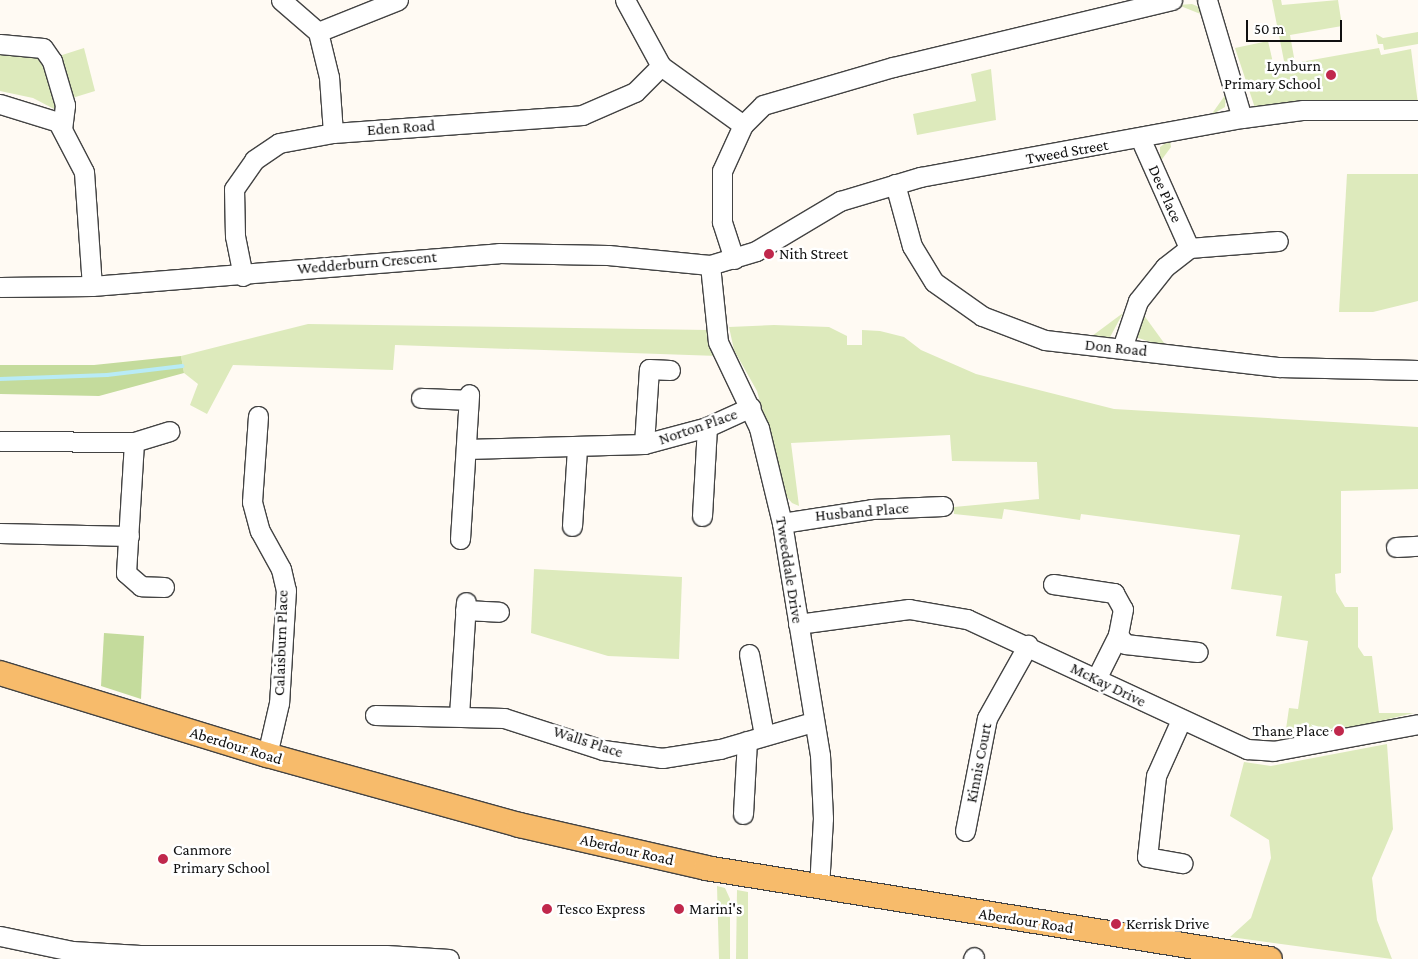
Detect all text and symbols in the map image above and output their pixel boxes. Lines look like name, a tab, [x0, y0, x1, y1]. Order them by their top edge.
scale bar	[1248, 10, 1344, 42]
text: 50 m	[1254, 21, 1284, 37]
place label: Lynburn Primary School	[1224, 56, 1321, 94]
marker: Lynburn Primary School	[1325, 69, 1337, 81]
street label: Eden Road	[366, 116, 436, 140]
street label: Tweed Street	[1024, 135, 1110, 169]
street label: Dee Place	[1144, 162, 1186, 226]
place label: Nith Street	[779, 244, 848, 264]
street label: Wedderburn Crescent	[296, 247, 438, 279]
marker: Nith Street	[763, 248, 775, 260]
street label: Don Road	[1084, 335, 1148, 361]
street label: Norton Place	[656, 405, 740, 449]
street label: Husband Place	[814, 498, 910, 526]
street label: Tweeddale Drive	[771, 515, 807, 625]
street label: Calaisburn Place	[270, 590, 292, 696]
street label: McKay Drive	[1067, 659, 1149, 711]
place label: Thane Place	[1252, 721, 1329, 741]
street label: Walls Place	[551, 722, 625, 762]
street label: Kinnis Court	[962, 722, 996, 804]
street label: Aberdour Road	[187, 723, 285, 769]
marker: Thane Place	[1333, 725, 1345, 737]
street label: Aberdour Road	[578, 830, 676, 870]
place label: Canmore Primary School	[173, 840, 270, 878]
marker: Canmore Primary School	[157, 853, 169, 865]
place label: Tesco Express	[557, 899, 645, 919]
place label: Marini's	[689, 899, 742, 919]
marker: Tesco Express	[541, 903, 553, 915]
marker: Marini's	[673, 903, 685, 915]
street label: Aberdour Road	[977, 904, 1075, 938]
place label: Kerrisk Drive	[1126, 914, 1209, 934]
marker: Kerrisk Drive	[1110, 918, 1122, 930]

